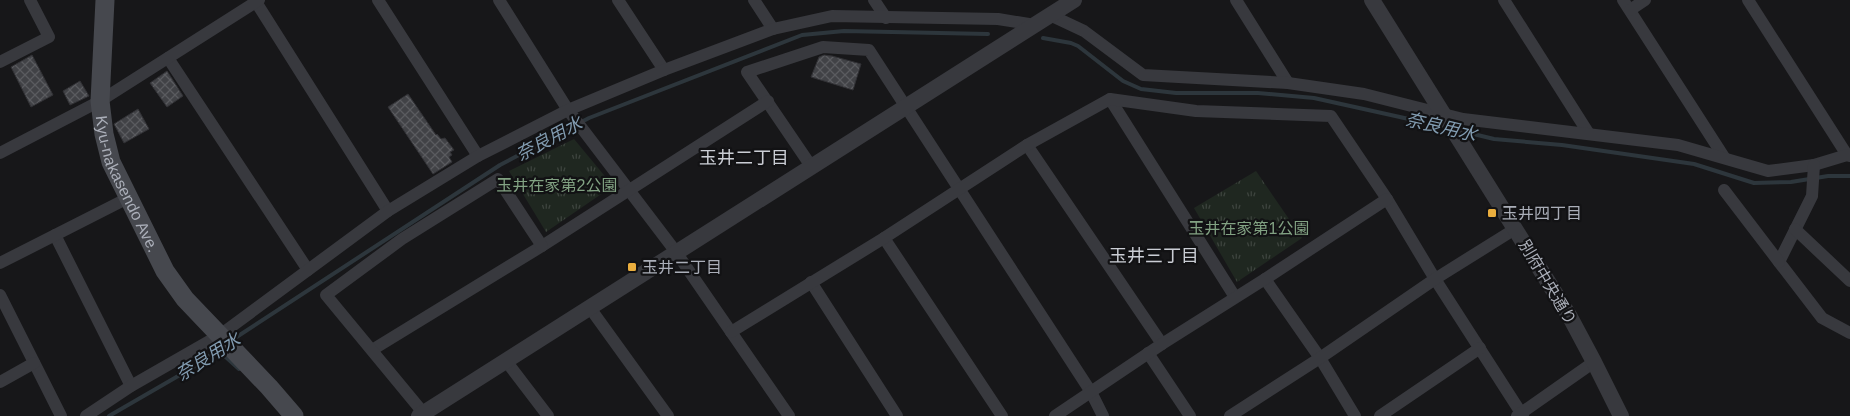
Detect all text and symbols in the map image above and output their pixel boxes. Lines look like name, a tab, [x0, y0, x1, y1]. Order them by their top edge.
water label: 奈良用水	[1404, 109, 1480, 145]
water label: 奈良用水	[513, 112, 587, 165]
street label: Kyu-nakasendo Ave.	[93, 115, 162, 255]
district label: 玉井二丁目	[699, 148, 789, 168]
park label: 玉井在家第2公園	[497, 177, 617, 194]
place label: 玉井四丁目	[1502, 205, 1582, 222]
marker: 玉井四丁目	[1486, 207, 1498, 219]
park label: 玉井在家第1公園	[1189, 220, 1309, 237]
street label: 別府中央通り	[1516, 237, 1580, 328]
district label: 玉井三丁目	[1109, 246, 1199, 266]
place label: 玉井二丁目	[642, 259, 722, 276]
marker: 玉井二丁目	[626, 261, 638, 273]
water label: 奈良用水	[172, 328, 246, 385]

